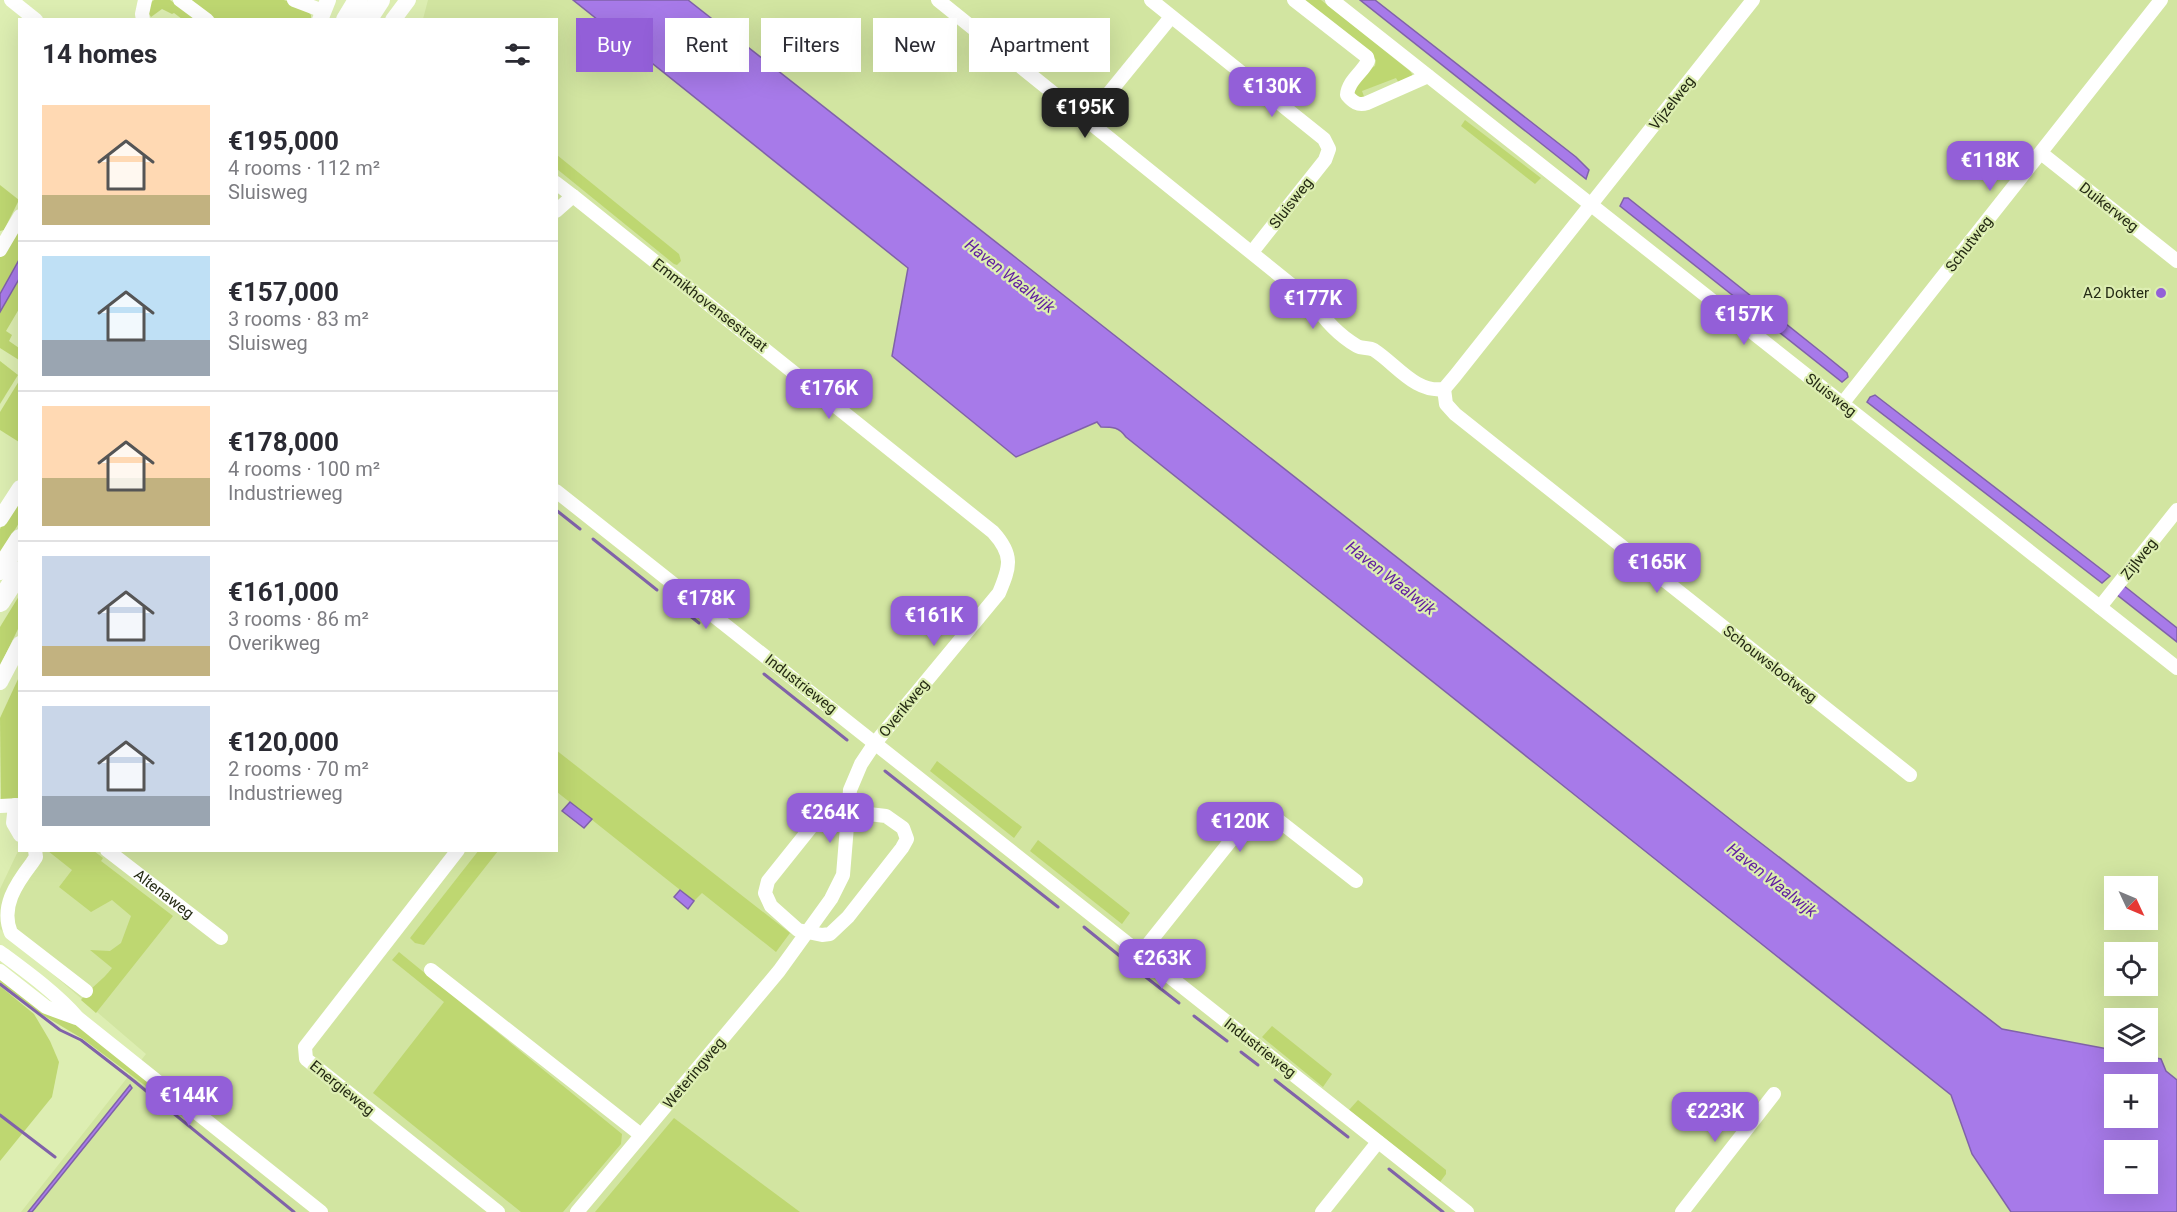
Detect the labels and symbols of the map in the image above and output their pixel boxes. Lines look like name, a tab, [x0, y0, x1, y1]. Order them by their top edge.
pin: €130K	[1230, 67, 1314, 118]
street label: Vijzelweg	[1645, 72, 1699, 134]
pin: €195K	[1043, 88, 1127, 139]
pin: €118K	[1948, 141, 2032, 192]
street label: Sluisweg	[1265, 174, 1317, 232]
street label: Duikerweg	[2076, 178, 2142, 236]
street label: Schutweg	[1942, 213, 1996, 275]
water label: Haven Waalwijk	[961, 235, 1060, 318]
street label: Emmikhovensestraat	[649, 255, 771, 355]
pin: €177K	[1271, 279, 1355, 330]
place label: A2 Dokter	[2083, 284, 2149, 302]
marker: A2 Dokter	[2154, 286, 2168, 300]
pin: €157K	[1702, 295, 1786, 346]
pin: €176K	[787, 369, 871, 420]
street label: Sluisweg	[1802, 369, 1860, 421]
street label: Zijlweg	[2117, 535, 2161, 583]
water label: Haven Waalwijk	[1342, 537, 1441, 620]
pin: €165K	[1615, 543, 1699, 594]
pin: €178K	[664, 579, 748, 630]
pin: €161K	[892, 596, 976, 647]
street label: Schouwslootweg	[1719, 622, 1821, 706]
street label: Industrieweg	[762, 650, 840, 718]
street label: Overikweg	[875, 675, 933, 741]
pin: €264K	[788, 793, 872, 844]
pin: €120K	[1198, 802, 1282, 853]
water label: Haven Waalwijk	[1723, 839, 1822, 922]
street label: Altenaweg	[131, 865, 197, 923]
north arrow	[2104, 876, 2158, 930]
pin: €263K	[1120, 939, 1204, 990]
street label: Industrieweg	[1221, 1014, 1299, 1082]
street label: Weteringweg	[659, 1034, 729, 1112]
street label: Energieweg	[306, 1057, 378, 1119]
pin: €144K	[147, 1076, 231, 1127]
pin: €223K	[1673, 1092, 1757, 1143]

